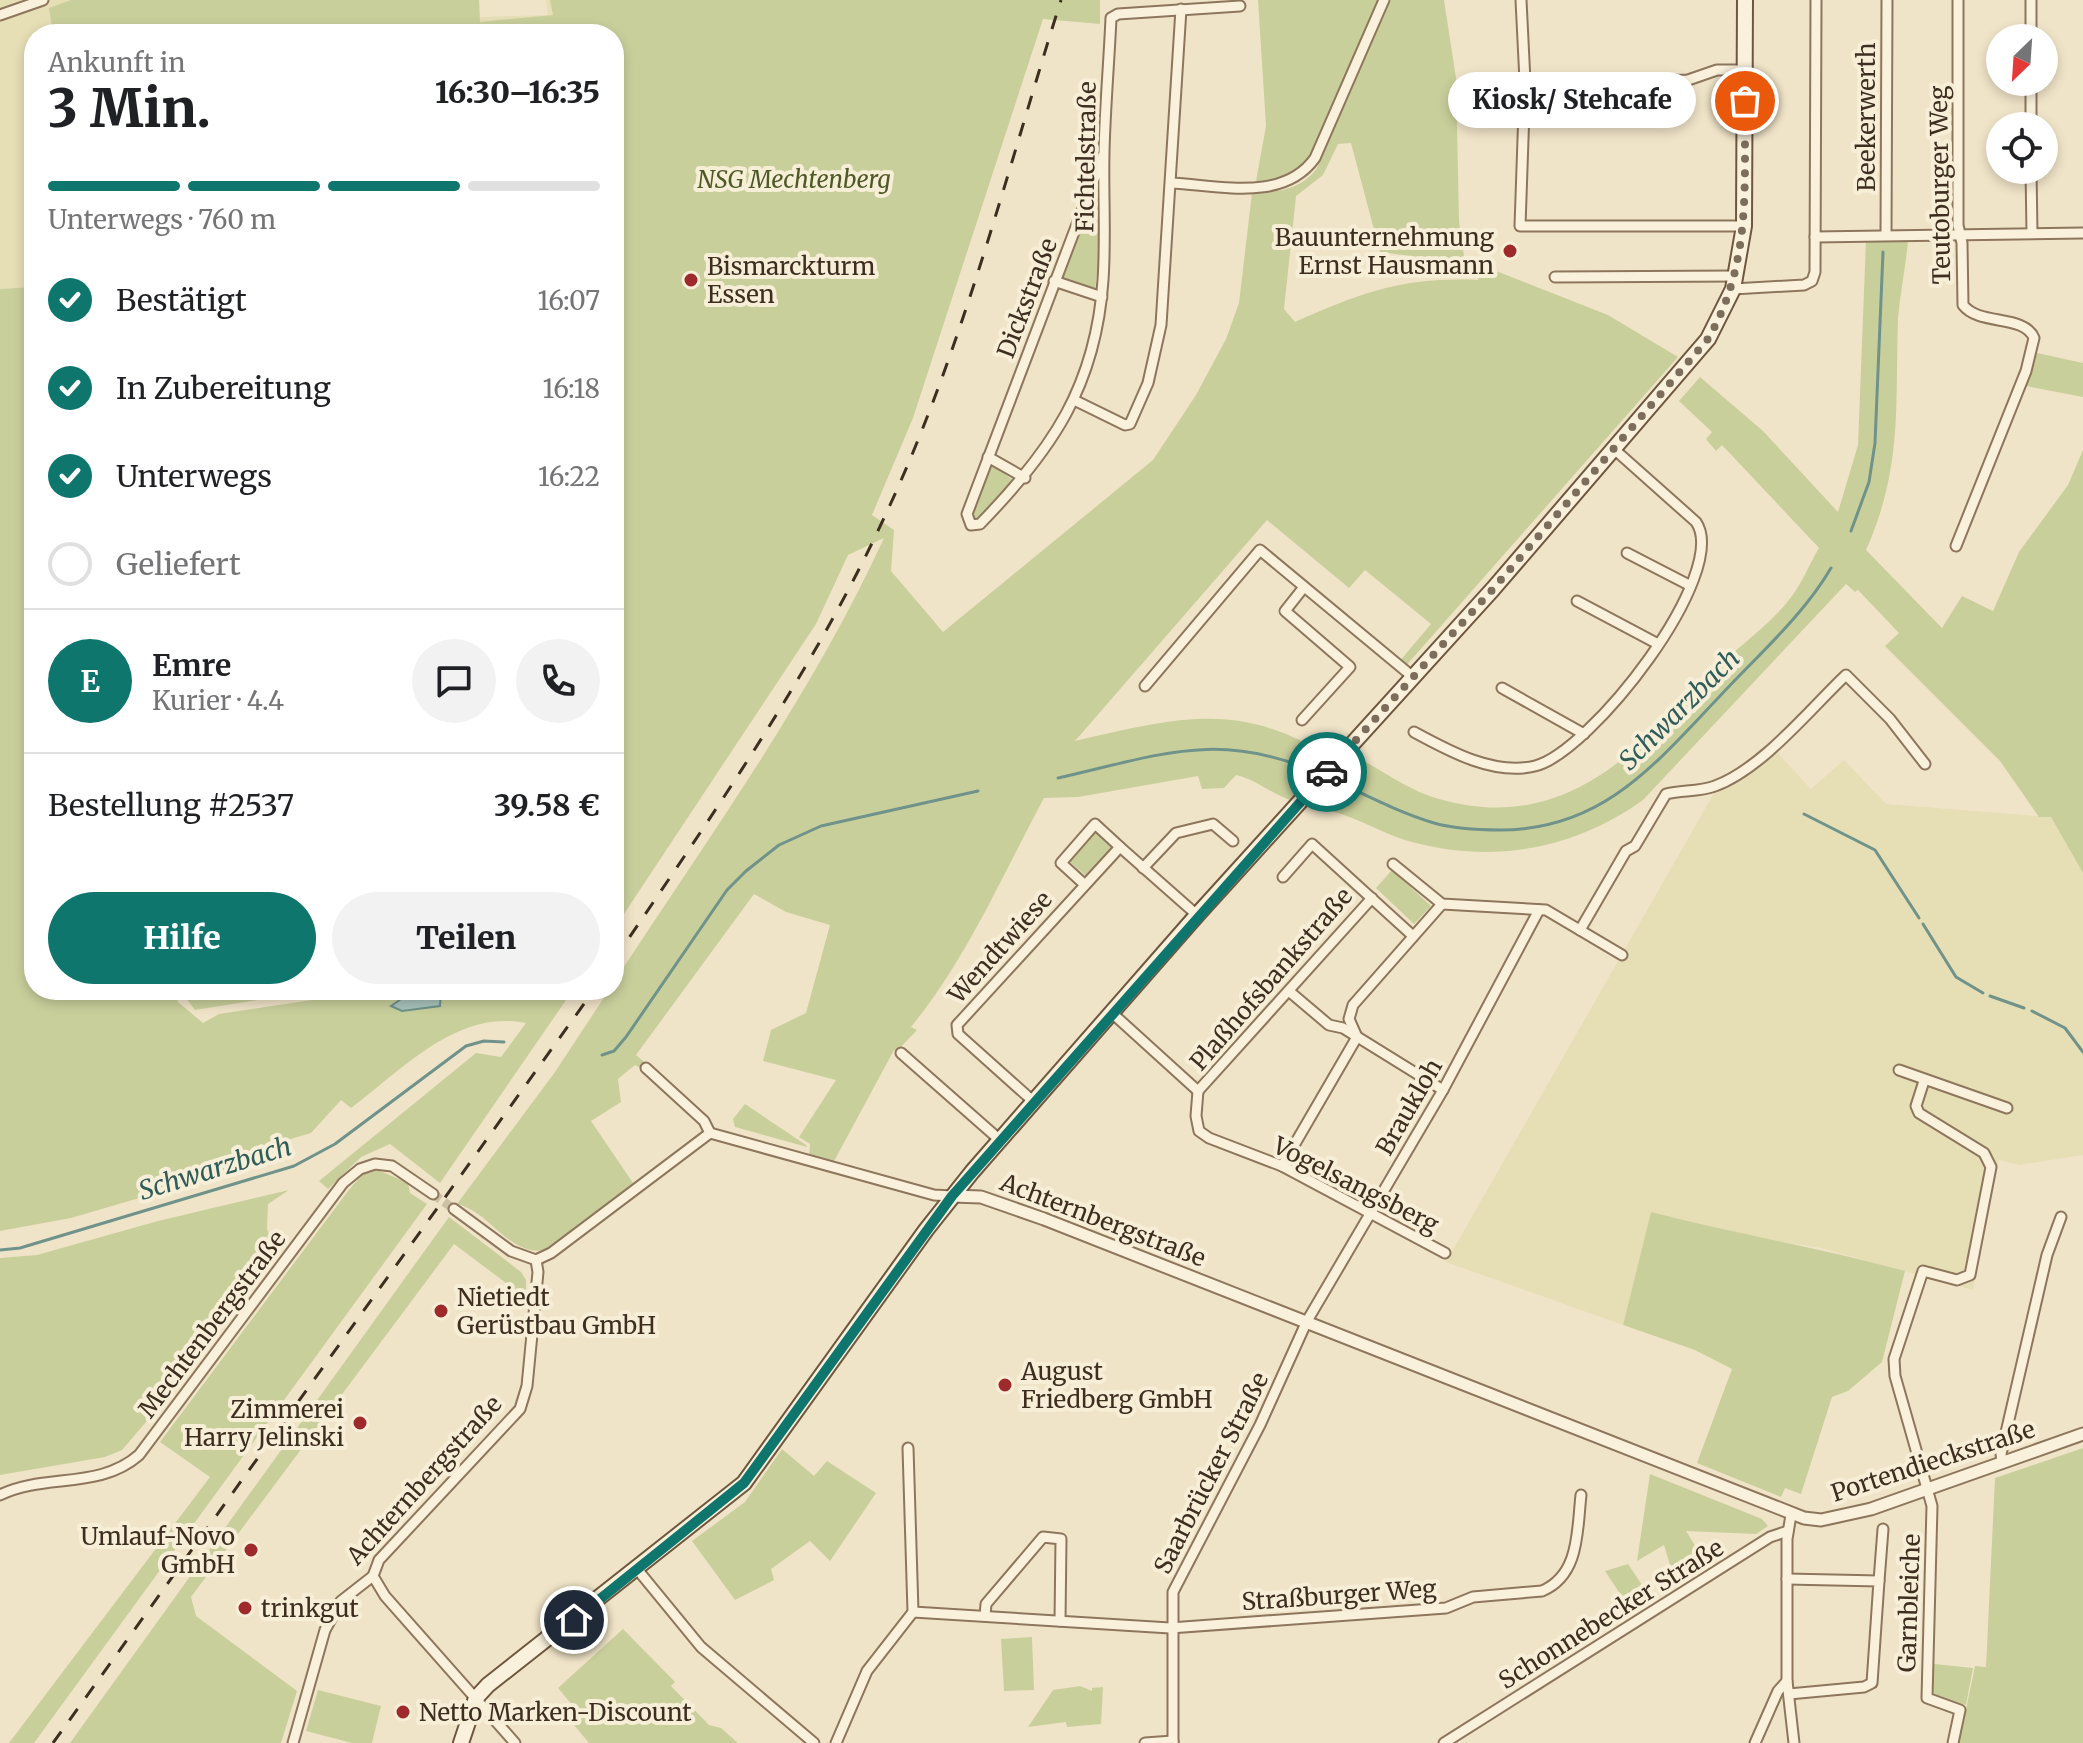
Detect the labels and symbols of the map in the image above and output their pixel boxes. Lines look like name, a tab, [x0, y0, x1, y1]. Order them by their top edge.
north arrow	[1986, 24, 2058, 96]
street label: Beekerwerth	[1851, 42, 1882, 192]
pin	[1711, 67, 1779, 135]
callout: Kiosk/ Stehcafe	[1449, 73, 1697, 129]
street label: Fichtelstraße	[1069, 81, 1103, 233]
street label: Teutoburger Weg	[1923, 85, 1957, 285]
park label: NSG Mechtenberg	[697, 164, 891, 195]
place label: Bauunternehmung Ernst Hausmann	[1275, 222, 1494, 281]
street label: Dickstraße	[990, 234, 1064, 362]
marker: Bauunternehmung Ernst Hausmann	[1501, 242, 1519, 260]
place label: Bismarckturm Essen	[707, 251, 875, 310]
marker: Bismarckturm Essen	[682, 271, 700, 289]
water label: Schwarzbach	[1612, 642, 1746, 776]
courier	[1287, 732, 1367, 812]
street label: Plaßhofsbankstraße	[1183, 881, 1359, 1077]
street label: Wendtwiese	[941, 884, 1059, 1010]
street label: Braukloh	[1369, 1053, 1449, 1161]
water label: Schwarzbach	[135, 1129, 295, 1207]
street label: Vogelsangsberg	[1267, 1129, 1445, 1240]
street label: Achternbergstraße	[995, 1166, 1210, 1273]
street label: Mechtenbergstraße	[132, 1224, 292, 1424]
place label: Nietiedt Gerüstbau GmbH	[457, 1282, 656, 1341]
marker: Nietiedt Gerüstbau GmbH	[432, 1302, 450, 1320]
place label: August Friedberg GmbH	[1020, 1356, 1213, 1415]
street label: Saarbrücker Straße	[1147, 1367, 1275, 1579]
marker: August Friedberg GmbH	[996, 1376, 1014, 1394]
street label: Achternbergstraße	[339, 1389, 508, 1572]
place label: Zimmerei Harry Jelinski	[184, 1394, 344, 1453]
street label: Portendieckstraße	[1827, 1413, 2039, 1509]
marker: Zimmerei Harry Jelinski	[351, 1414, 369, 1432]
place label: Umlauf-Novo GmbH	[81, 1521, 235, 1580]
street label: Schonnebecker Straße	[1493, 1532, 1729, 1696]
street label: Garnbleiche	[1891, 1533, 1927, 1673]
marker: Umlauf-Novo GmbH	[242, 1541, 260, 1559]
street label: Straßburger Weg	[1241, 1573, 1438, 1617]
pin	[540, 1586, 608, 1654]
place label: trinkgut	[261, 1593, 359, 1624]
marker: trinkgut	[236, 1599, 254, 1617]
place label: Netto Marken-Discount	[419, 1697, 692, 1728]
marker: Netto Marken-Discount	[394, 1703, 412, 1721]

